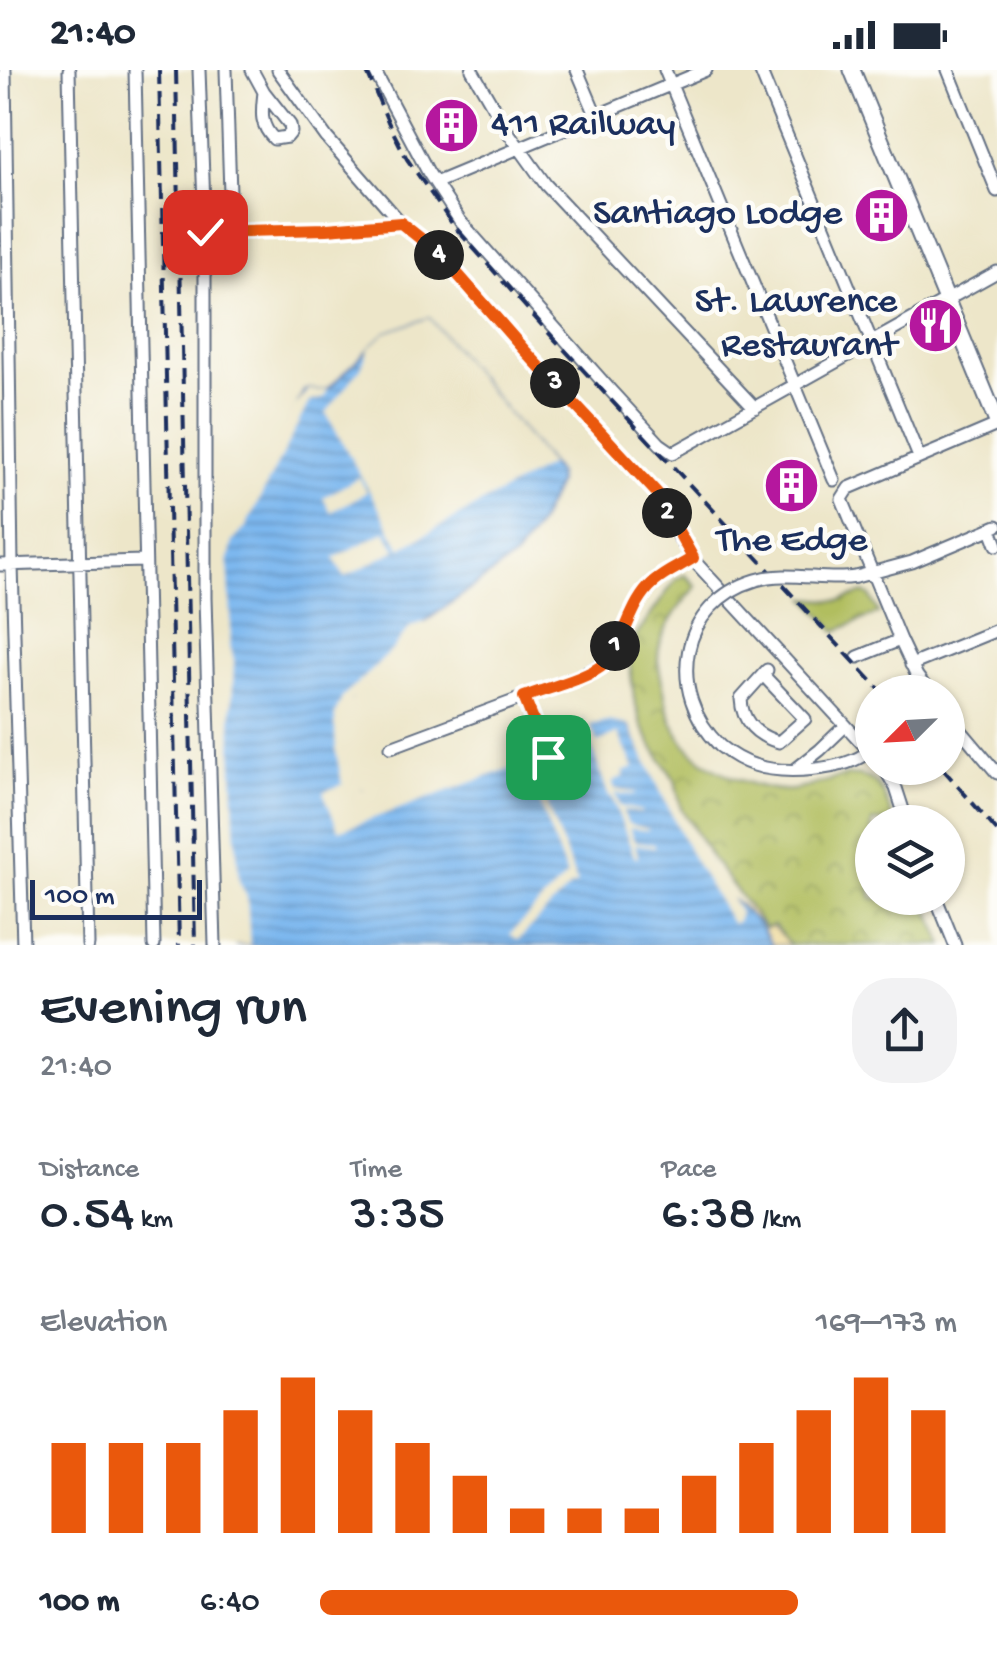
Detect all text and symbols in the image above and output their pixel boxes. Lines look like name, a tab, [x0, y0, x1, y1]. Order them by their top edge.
text: 21:40	[50, 13, 135, 57]
building icon: 411 Railway	[422, 96, 482, 156]
place label: 411 Railway	[491, 104, 676, 148]
building icon: Santiago Lodge	[851, 185, 911, 245]
pin	[163, 190, 248, 275]
place label: Santiago Lodge	[593, 193, 842, 237]
icon: check	[178, 205, 233, 260]
pin: 4	[414, 230, 464, 280]
text: 4	[432, 238, 446, 271]
place label: St. Lawrence Restaurant	[695, 281, 900, 369]
restaurant icon: St. Lawrence Restaurant	[906, 295, 966, 355]
pin: 3	[530, 358, 580, 408]
text: 3	[548, 366, 562, 399]
building icon: The Edge	[762, 455, 822, 515]
pin: 2	[642, 488, 692, 538]
text: 2	[660, 496, 674, 529]
place label: The Edge	[715, 520, 868, 564]
pin: 1	[590, 621, 640, 671]
text: 1	[609, 629, 621, 662]
north arrow	[855, 675, 965, 785]
map controls	[855, 675, 965, 915]
pin	[506, 715, 591, 800]
icon: arrive	[521, 730, 576, 785]
button: layers	[855, 805, 965, 915]
scale bar	[30, 875, 202, 920]
text: 100 m	[45, 881, 115, 914]
button: share	[852, 978, 957, 1083]
text: Evening run	[40, 979, 307, 1043]
text: 21:40	[40, 1049, 112, 1087]
text: Distance	[40, 1154, 139, 1187]
text: Time	[351, 1154, 402, 1187]
text: Pace	[661, 1154, 716, 1187]
text: 0.54	[40, 1187, 134, 1246]
text: 3:35	[351, 1187, 445, 1246]
text: 6:38	[661, 1187, 756, 1246]
text: km	[134, 1204, 173, 1237]
text: /km	[756, 1204, 801, 1237]
text: Elevation	[40, 1305, 167, 1343]
text: 169–173 m	[816, 1305, 957, 1343]
text: 100 m	[40, 1584, 120, 1622]
text: 6:40	[200, 1584, 260, 1622]

